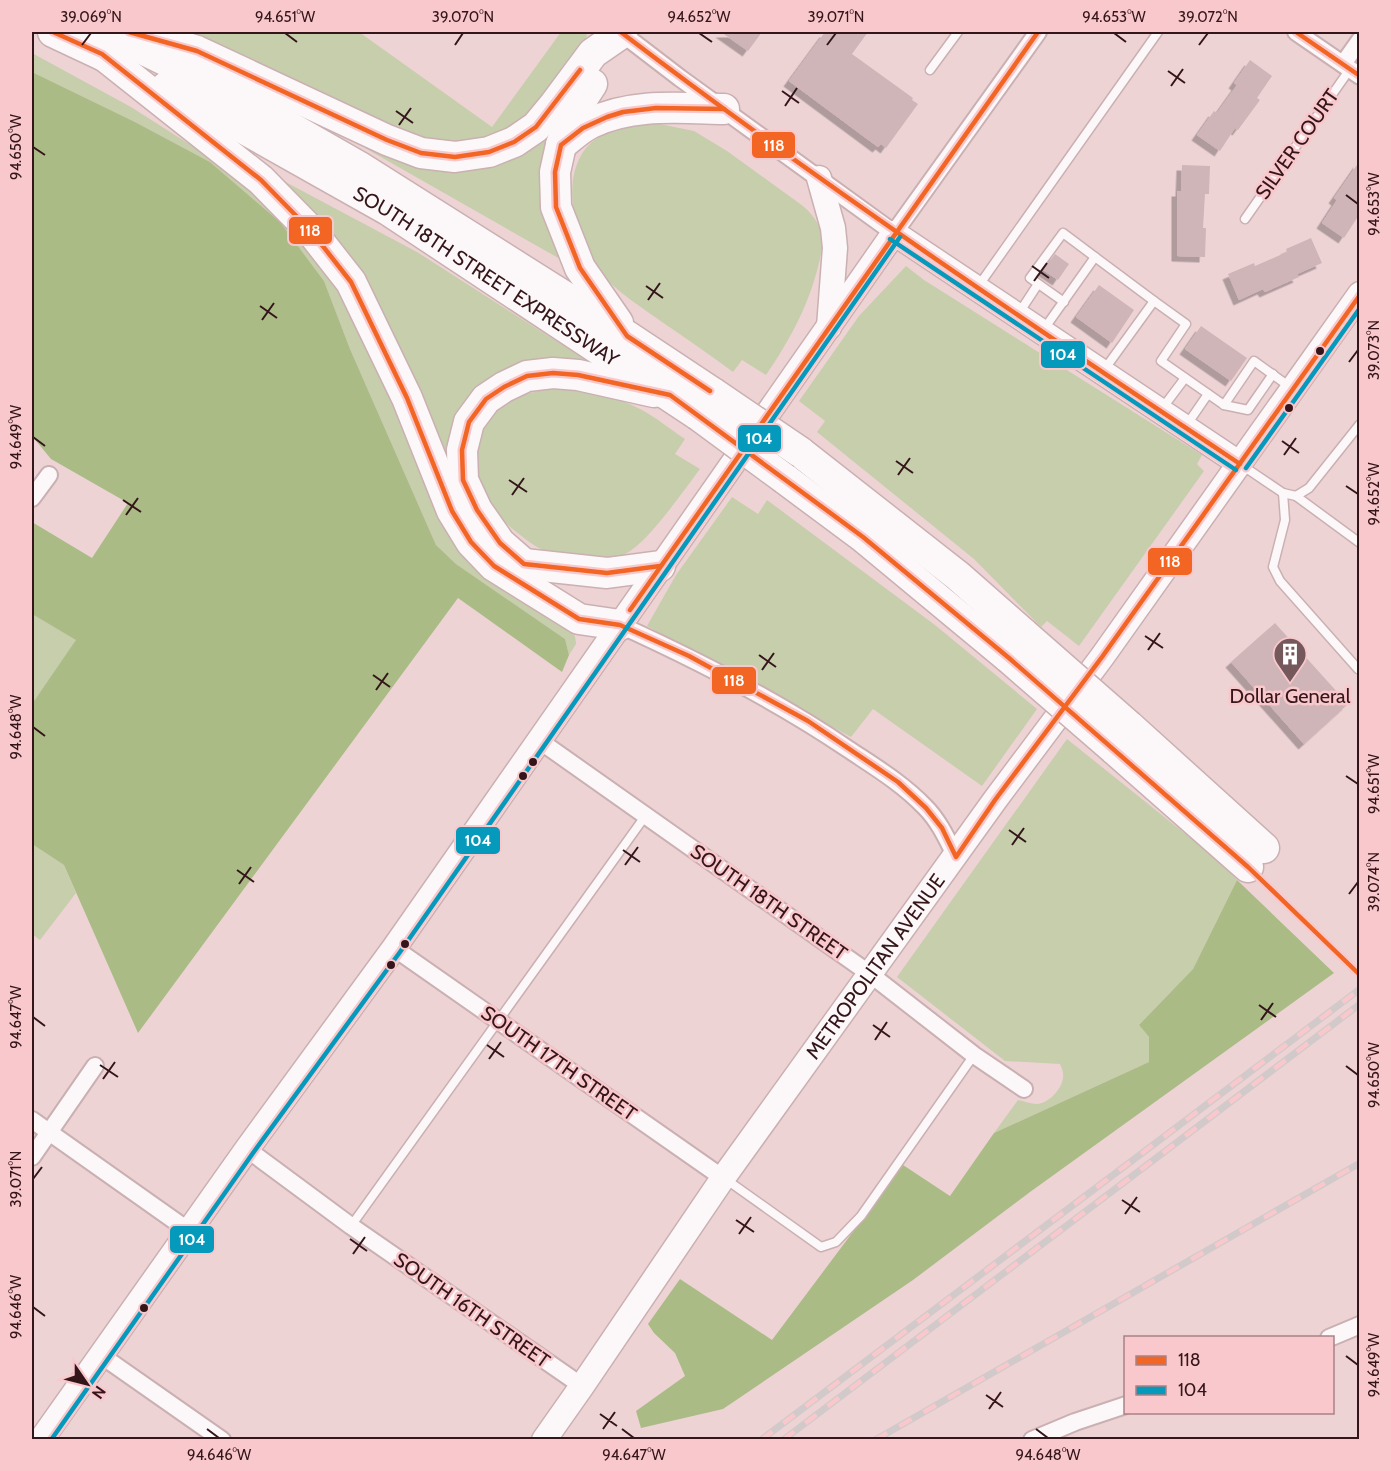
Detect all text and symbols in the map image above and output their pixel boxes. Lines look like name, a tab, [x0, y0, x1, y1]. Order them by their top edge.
text: 39.069°N	[60, 8, 122, 26]
text: 94.651°W	[255, 8, 316, 26]
text: 39.070°N	[432, 8, 494, 26]
text: 94.652°W	[667, 8, 731, 26]
text: 39.071°N	[808, 8, 864, 26]
text: 94.653°W	[1082, 8, 1147, 26]
text: 39.072°N	[1178, 8, 1238, 26]
street label: SILVER COURT	[1250, 84, 1344, 204]
text: 94.650°W	[7, 113, 25, 180]
line badge: 118	[751, 131, 796, 159]
text: 118	[763, 136, 785, 155]
text: 94.653°W	[1365, 171, 1383, 236]
street label: SOUTH 18TH STREET EXPRESSWAY	[349, 181, 624, 372]
line badge: 118	[288, 216, 333, 245]
text: 118	[299, 221, 321, 240]
text: 39.073°N	[1365, 320, 1383, 380]
line badge: 104	[1040, 340, 1086, 369]
text: 104	[1049, 345, 1077, 364]
unlabelled marker	[1314, 345, 1326, 357]
unlabelled marker	[1283, 402, 1295, 414]
text: 94.649°W	[7, 404, 25, 469]
line badge: 104	[737, 424, 782, 453]
text: 104	[745, 429, 773, 448]
text: 94.652°W	[1365, 462, 1383, 526]
line badge: 118	[1147, 547, 1193, 576]
text: 118	[1159, 552, 1181, 571]
building icon: Dollar General	[1272, 636, 1308, 683]
line badge: 118	[711, 666, 757, 695]
text: 118	[723, 671, 745, 690]
place label: Dollar General	[1230, 684, 1351, 708]
text: 94.648°W	[7, 694, 25, 759]
text: 94.651°W	[1365, 753, 1383, 814]
unlabelled marker	[527, 756, 539, 768]
unlabelled marker	[517, 770, 529, 782]
line badge: 104	[455, 826, 501, 855]
text: 104	[464, 831, 492, 850]
street label: SOUTH 18TH STREET	[686, 839, 852, 965]
text: 39.074°N	[1365, 852, 1383, 912]
street label: METROPOLITAN AVENUE	[801, 869, 950, 1064]
unlabelled marker	[399, 938, 411, 950]
unlabelled marker	[385, 959, 397, 971]
text: 94.647°W	[7, 985, 25, 1049]
street label: SOUTH 17TH STREET	[477, 1000, 642, 1126]
text: 94.650°W	[1365, 1041, 1383, 1108]
text: 39.071°N	[7, 1151, 25, 1207]
line badge: 104	[169, 1225, 215, 1254]
text: 104	[178, 1230, 206, 1249]
street label: SOUTH 16TH STREET	[389, 1247, 555, 1373]
text: 94.646°W	[7, 1274, 25, 1339]
unlabelled marker	[138, 1302, 150, 1314]
text: 94.649°W	[1365, 1332, 1383, 1397]
legend	[1124, 1336, 1334, 1414]
text: 118	[1178, 1349, 1201, 1371]
north arrow	[57, 1354, 117, 1414]
text: 104	[1178, 1379, 1207, 1401]
text: N	[88, 1382, 110, 1402]
text: 94.646°W	[187, 1446, 252, 1464]
text: 94.647°W	[602, 1446, 666, 1464]
text: 94.648°W	[1016, 1446, 1081, 1464]

